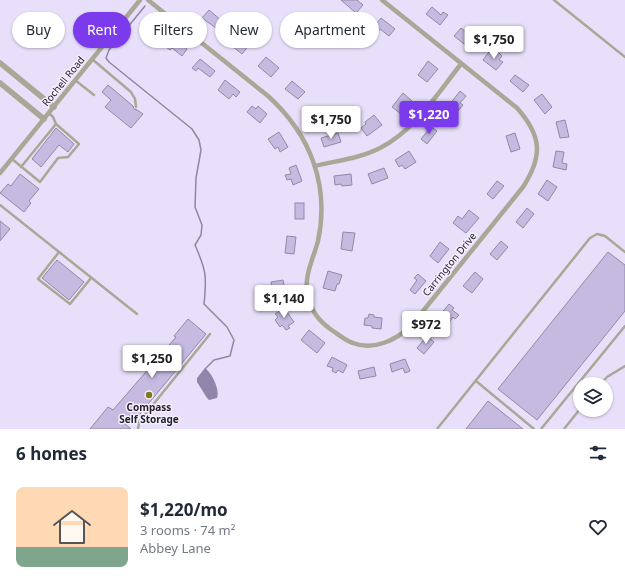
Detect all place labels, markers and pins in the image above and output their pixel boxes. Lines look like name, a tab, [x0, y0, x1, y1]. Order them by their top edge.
pin: $1,750	[461, 26, 527, 60]
pin: $1,220	[396, 101, 462, 135]
pin: $1,750	[298, 106, 364, 140]
pin: $1,140	[251, 285, 317, 319]
pin: $972	[402, 311, 450, 345]
pin: $1,250	[119, 345, 185, 379]
marker: Compass Self Storage	[144, 390, 154, 400]
place label: Compass Self Storage	[119, 400, 179, 426]

